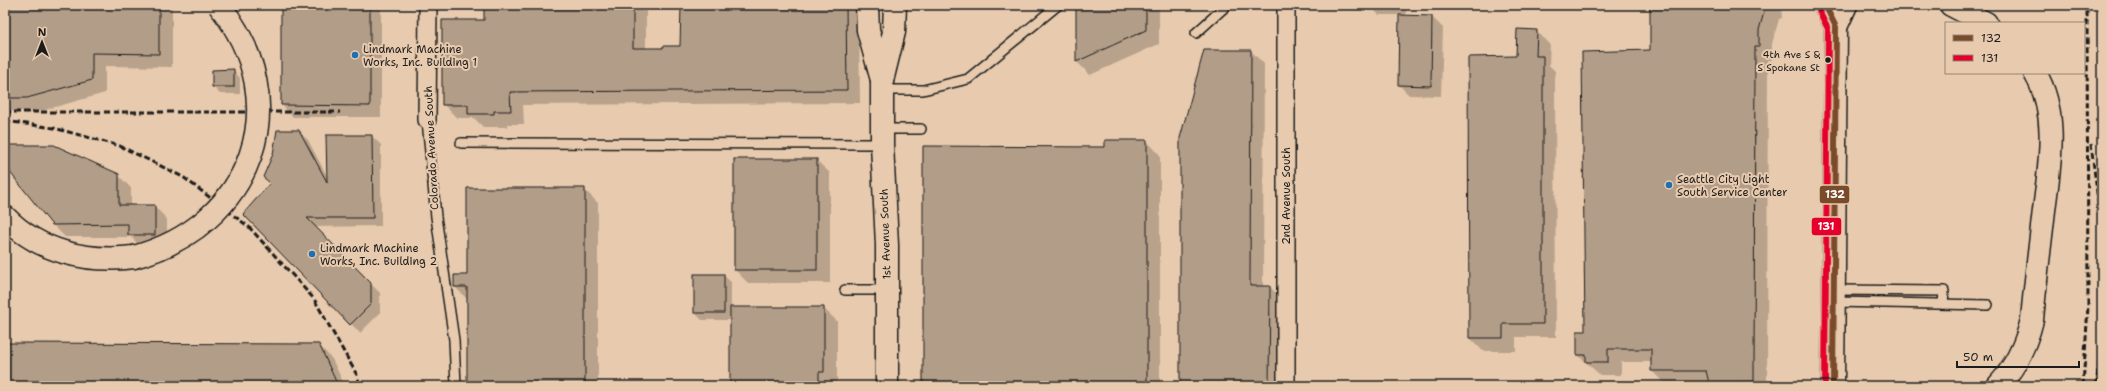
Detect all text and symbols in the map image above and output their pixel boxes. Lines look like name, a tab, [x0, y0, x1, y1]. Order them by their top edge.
north arrow	[22, 22, 62, 62]
legend	[1945, 22, 2085, 74]
text: N	[38, 25, 47, 40]
text: 132	[1981, 30, 2001, 46]
place label: Lindmark Machine Works, Inc. Building 1	[363, 42, 477, 70]
place label: 4th Ave S & S Spokane St	[1757, 48, 1821, 74]
marker: Lindmark Machine Works, Inc. Building 1	[350, 50, 360, 60]
text: 131	[1981, 50, 1998, 66]
marker: 4th Ave S & S Spokane St	[1823, 55, 1833, 65]
street label: Colorado Avenue South	[421, 85, 442, 210]
street label: 2nd Avenue South	[1279, 147, 1294, 245]
place label: Seattle City Light South Service Center	[1677, 172, 1787, 200]
marker: Seattle City Light South Service Center	[1664, 180, 1674, 190]
line badge: 132	[1819, 185, 1850, 204]
text: 132	[1825, 187, 1845, 202]
street label: 1st Avenue South	[876, 188, 895, 280]
line badge: 131	[1811, 217, 1842, 236]
text: 131	[1818, 219, 1835, 234]
place label: Lindmark Machine Works, Inc. Building 2	[320, 241, 437, 269]
marker: Lindmark Machine Works, Inc. Building 2	[307, 249, 317, 259]
scale bar	[1957, 343, 2079, 369]
text: 50 m	[1963, 349, 1993, 365]

